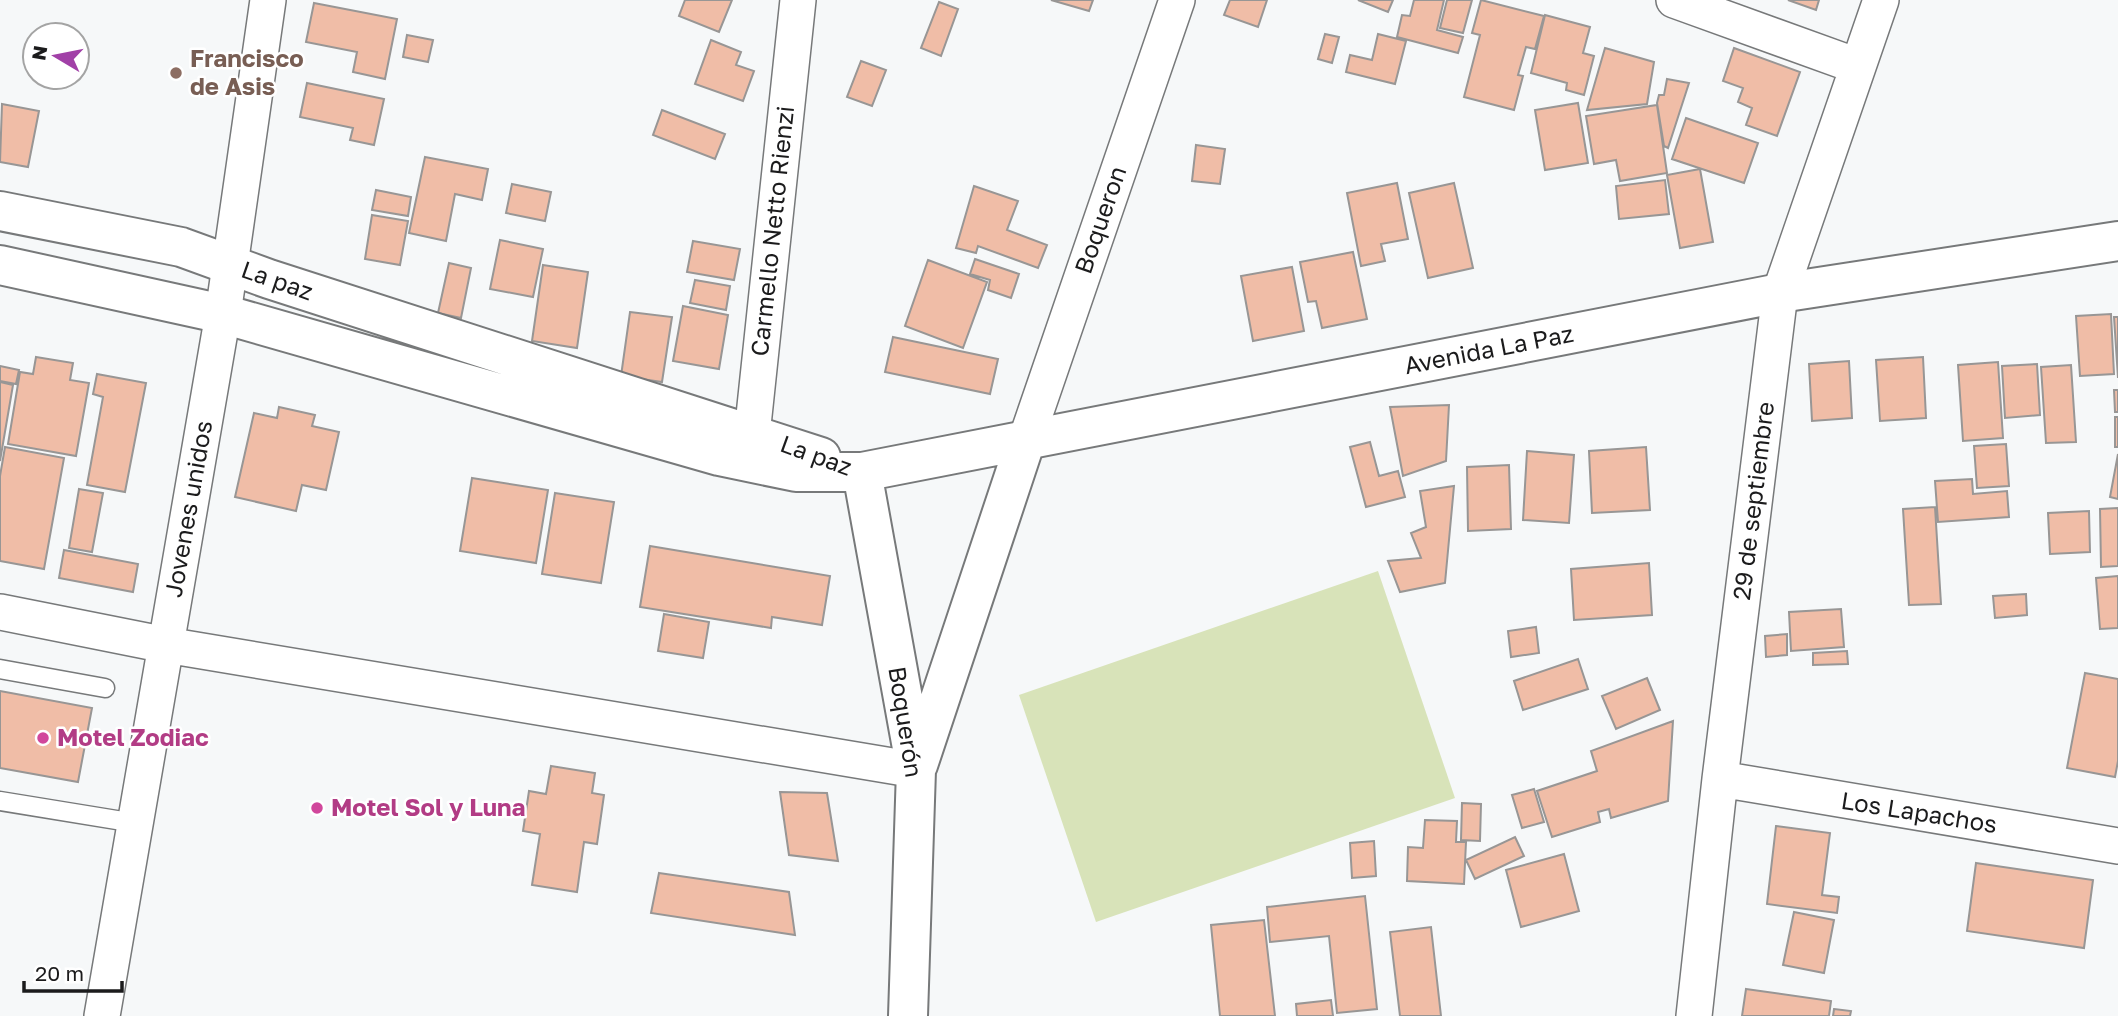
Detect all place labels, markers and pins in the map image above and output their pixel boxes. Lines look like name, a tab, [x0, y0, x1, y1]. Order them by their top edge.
place label: Francisco de Asis	[190, 43, 304, 100]
marker: Francisco de Asis	[168, 65, 184, 81]
place label: Motel Zodiac	[57, 722, 209, 751]
marker: Motel Zodiac	[35, 730, 51, 746]
place label: Motel Sol y Luna	[331, 792, 526, 821]
marker: Motel Sol y Luna	[309, 800, 325, 816]

